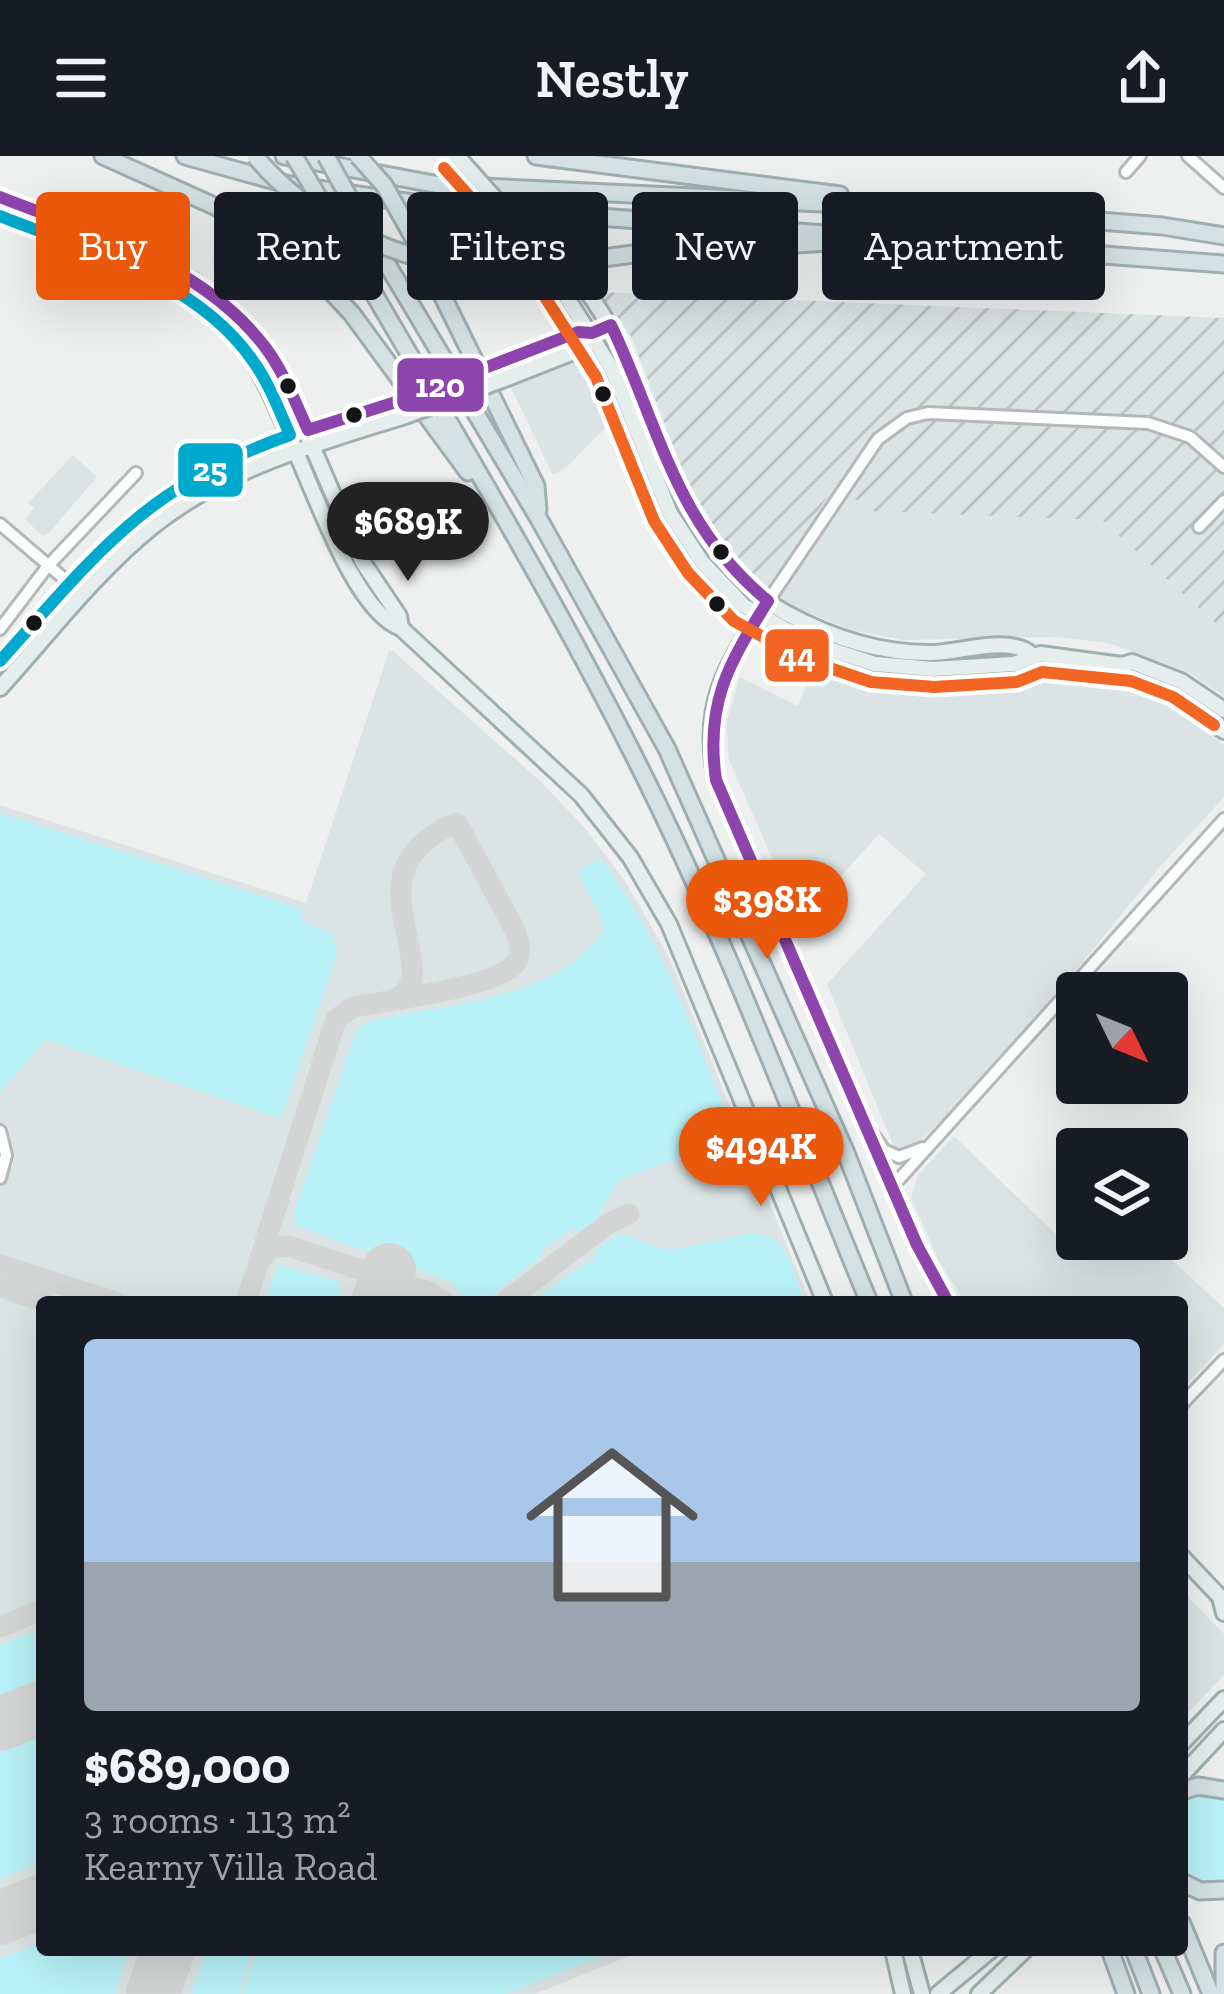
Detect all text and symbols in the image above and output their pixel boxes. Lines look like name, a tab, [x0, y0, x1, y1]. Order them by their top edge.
icon: menu	[48, 45, 114, 111]
icon: share	[1110, 45, 1176, 111]
text: Nestly	[536, 46, 688, 111]
chip: Buy	[36, 192, 190, 300]
chip: Rent	[214, 192, 383, 300]
chip: Filters	[407, 192, 608, 300]
chip: New	[632, 192, 798, 300]
chip: Apartment	[822, 192, 1105, 300]
line badge: 120	[395, 356, 486, 414]
text: 120	[415, 366, 465, 405]
unlabelled marker	[277, 375, 299, 397]
unlabelled marker	[592, 383, 614, 405]
unlabelled marker	[343, 404, 365, 426]
line badge: 25	[176, 441, 245, 499]
text: 25	[193, 450, 227, 489]
pin: $689K	[324, 482, 492, 584]
text: $689K	[354, 497, 462, 544]
unlabelled marker	[710, 541, 732, 563]
unlabelled marker	[706, 593, 728, 615]
unlabelled marker	[23, 612, 45, 634]
line badge: 44	[763, 627, 831, 684]
text: 44	[778, 636, 816, 675]
pin: $398K	[683, 860, 851, 962]
text: $398K	[713, 875, 821, 922]
north arrow	[1056, 972, 1188, 1104]
map controls	[1056, 972, 1188, 1260]
pin: $494K	[677, 1107, 845, 1209]
text: $494K	[706, 1122, 816, 1169]
button: layers	[1056, 1128, 1188, 1260]
icon: home	[504, 1417, 720, 1633]
text: $689,000	[84, 1735, 291, 1796]
text: 3 rooms · 113 m²	[84, 1796, 350, 1843]
text: Kearny Villa Road	[84, 1843, 377, 1890]

